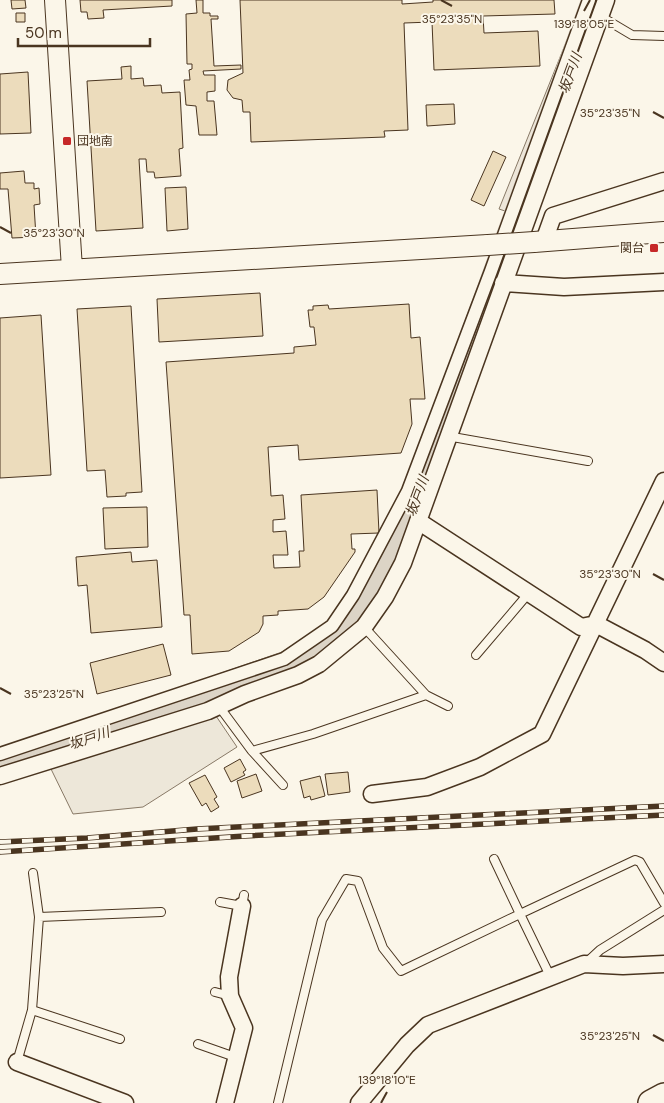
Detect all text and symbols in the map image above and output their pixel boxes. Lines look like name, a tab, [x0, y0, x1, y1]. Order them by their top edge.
text: 35°23'35"N	[422, 11, 482, 27]
scale bar	[18, 15, 150, 47]
text: 139°18'05"E	[554, 16, 615, 32]
text: 50 m	[25, 23, 62, 43]
water label: 坂戸川	[554, 48, 586, 96]
text: 35°23'35"N	[580, 105, 640, 121]
place label: 団地南	[77, 133, 113, 149]
marker: 団地南	[61, 135, 73, 147]
text: 35°23'30"N	[23, 225, 85, 241]
place label: 関台	[620, 240, 644, 256]
marker: 関台	[648, 242, 660, 254]
water label: 坂戸川	[401, 471, 433, 519]
text: 35°23'30"N	[579, 566, 641, 582]
text: 35°23'25"N	[24, 686, 84, 702]
water label: 坂戸川	[66, 722, 114, 753]
text: 35°23'25"N	[580, 1028, 640, 1044]
text: 139°18'10"E	[358, 1072, 416, 1088]

